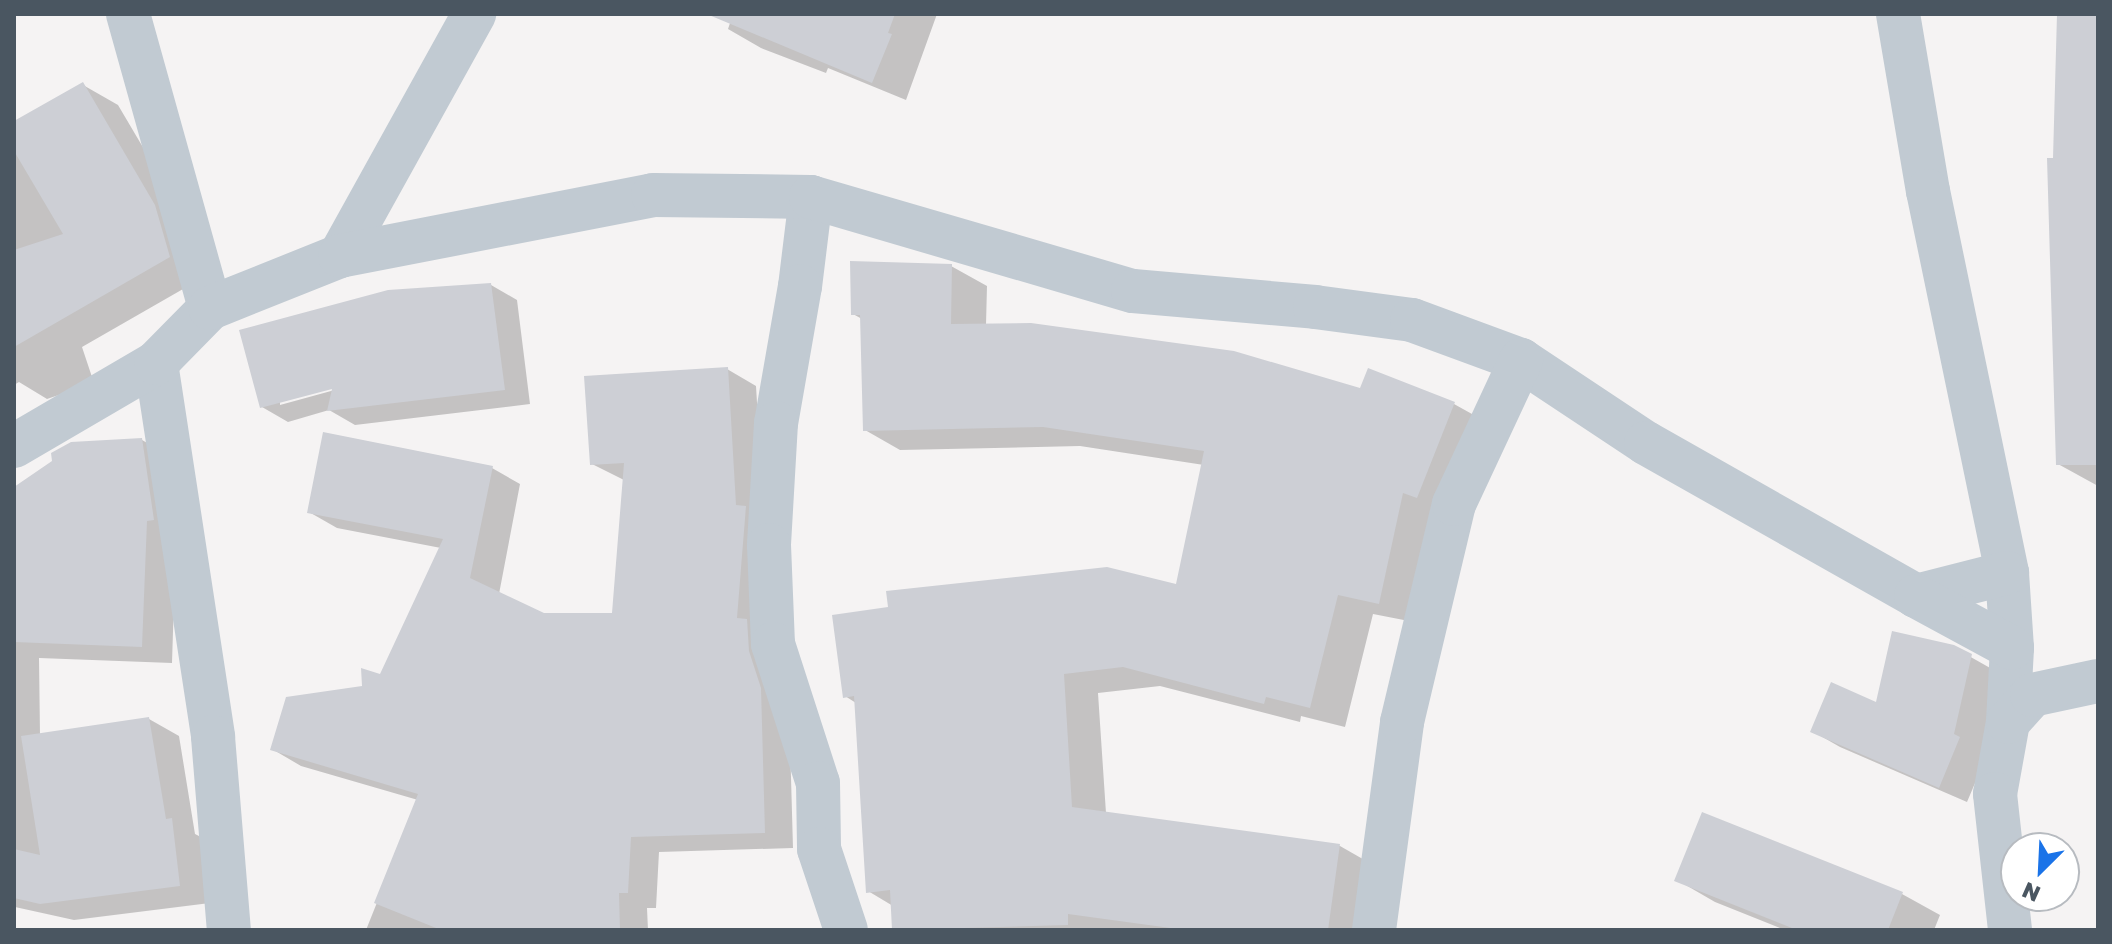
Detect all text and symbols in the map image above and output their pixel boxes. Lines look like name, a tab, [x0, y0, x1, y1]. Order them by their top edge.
north arrow	[2000, 832, 2080, 912]
text: N	[2018, 877, 2044, 908]

